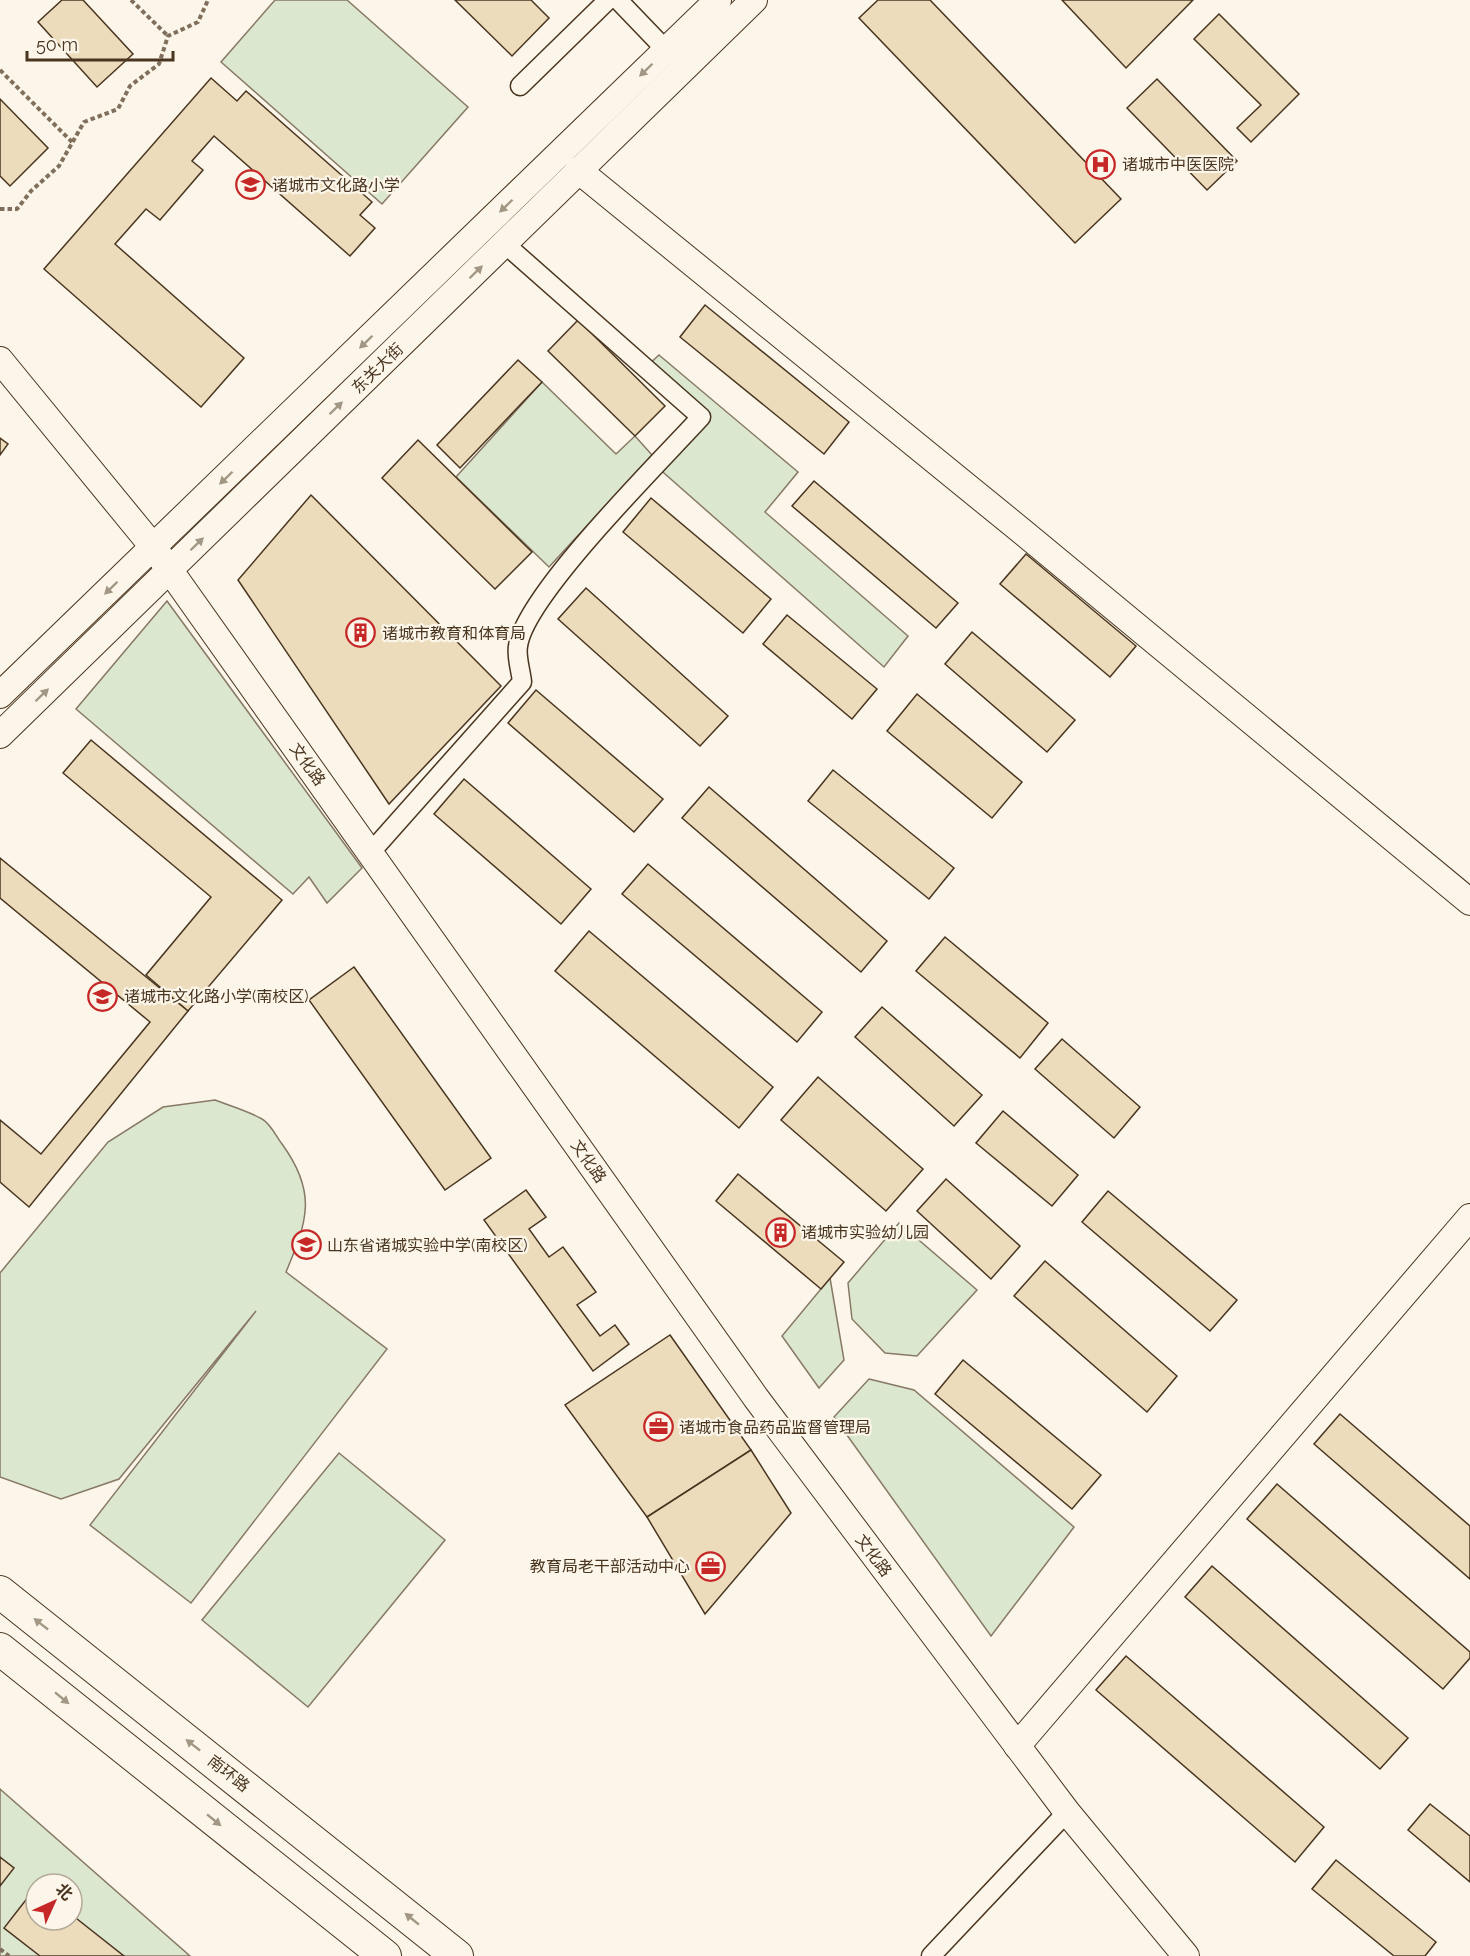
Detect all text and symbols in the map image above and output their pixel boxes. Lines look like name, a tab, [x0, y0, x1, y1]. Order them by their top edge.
scale bar	[27, 24, 172, 62]
text: 50 m	[36, 34, 78, 55]
one-way arrow	[638, 63, 653, 77]
hospital icon: 诸城市中医医院	[1085, 148, 1117, 180]
place label: 诸城市中医医院	[1122, 155, 1234, 174]
school or university icon: 诸城市文化路小学	[235, 169, 267, 201]
place label: 诸城市文化路小学	[272, 176, 400, 195]
one-way arrow	[499, 198, 513, 212]
one-way arrow	[468, 265, 482, 279]
one-way arrow	[359, 334, 373, 348]
street label: 东关大街	[348, 339, 407, 397]
one-way arrow	[329, 401, 343, 415]
one-way arrow	[219, 470, 233, 484]
one-way arrow	[189, 537, 204, 551]
one-way arrow	[105, 581, 119, 595]
building icon: 诸城市教育和体育局	[345, 617, 377, 649]
place label: 诸城市教育和体育局	[382, 624, 526, 643]
one-way arrow	[35, 688, 49, 702]
street label: 文化路	[286, 739, 329, 789]
school or university icon: 诸城市文化路小学(南校区)	[87, 980, 119, 1012]
place label: 诸城市文化路小学(南校区)	[124, 987, 309, 1006]
street label: 文化路	[567, 1136, 610, 1186]
building icon: 诸城市实验幼儿园	[764, 1216, 796, 1248]
place label: 诸城市实验幼儿园	[801, 1223, 929, 1242]
school or university icon: 山东省诸城实验中学(南校区)	[290, 1229, 322, 1261]
place label: 山东省诸城实验中学(南校区)	[327, 1236, 528, 1255]
office icon: 诸城市食品药品监督管理局	[642, 1411, 674, 1443]
place label: 诸城市食品药品监督管理局	[679, 1418, 871, 1437]
street label: 文化路	[852, 1530, 896, 1580]
office icon: 教育局老干部活动中心	[695, 1550, 727, 1582]
place label: 教育局老干部活动中心	[530, 1557, 690, 1576]
one-way arrow	[33, 1619, 48, 1631]
one-way arrow	[54, 1692, 70, 1705]
one-way arrow	[186, 1740, 201, 1752]
street label: 南环路	[204, 1751, 253, 1796]
one-way arrow	[207, 1814, 222, 1826]
north arrow	[24, 1872, 84, 1932]
text: 北	[52, 1879, 77, 1904]
one-way arrow	[404, 1912, 420, 1925]

